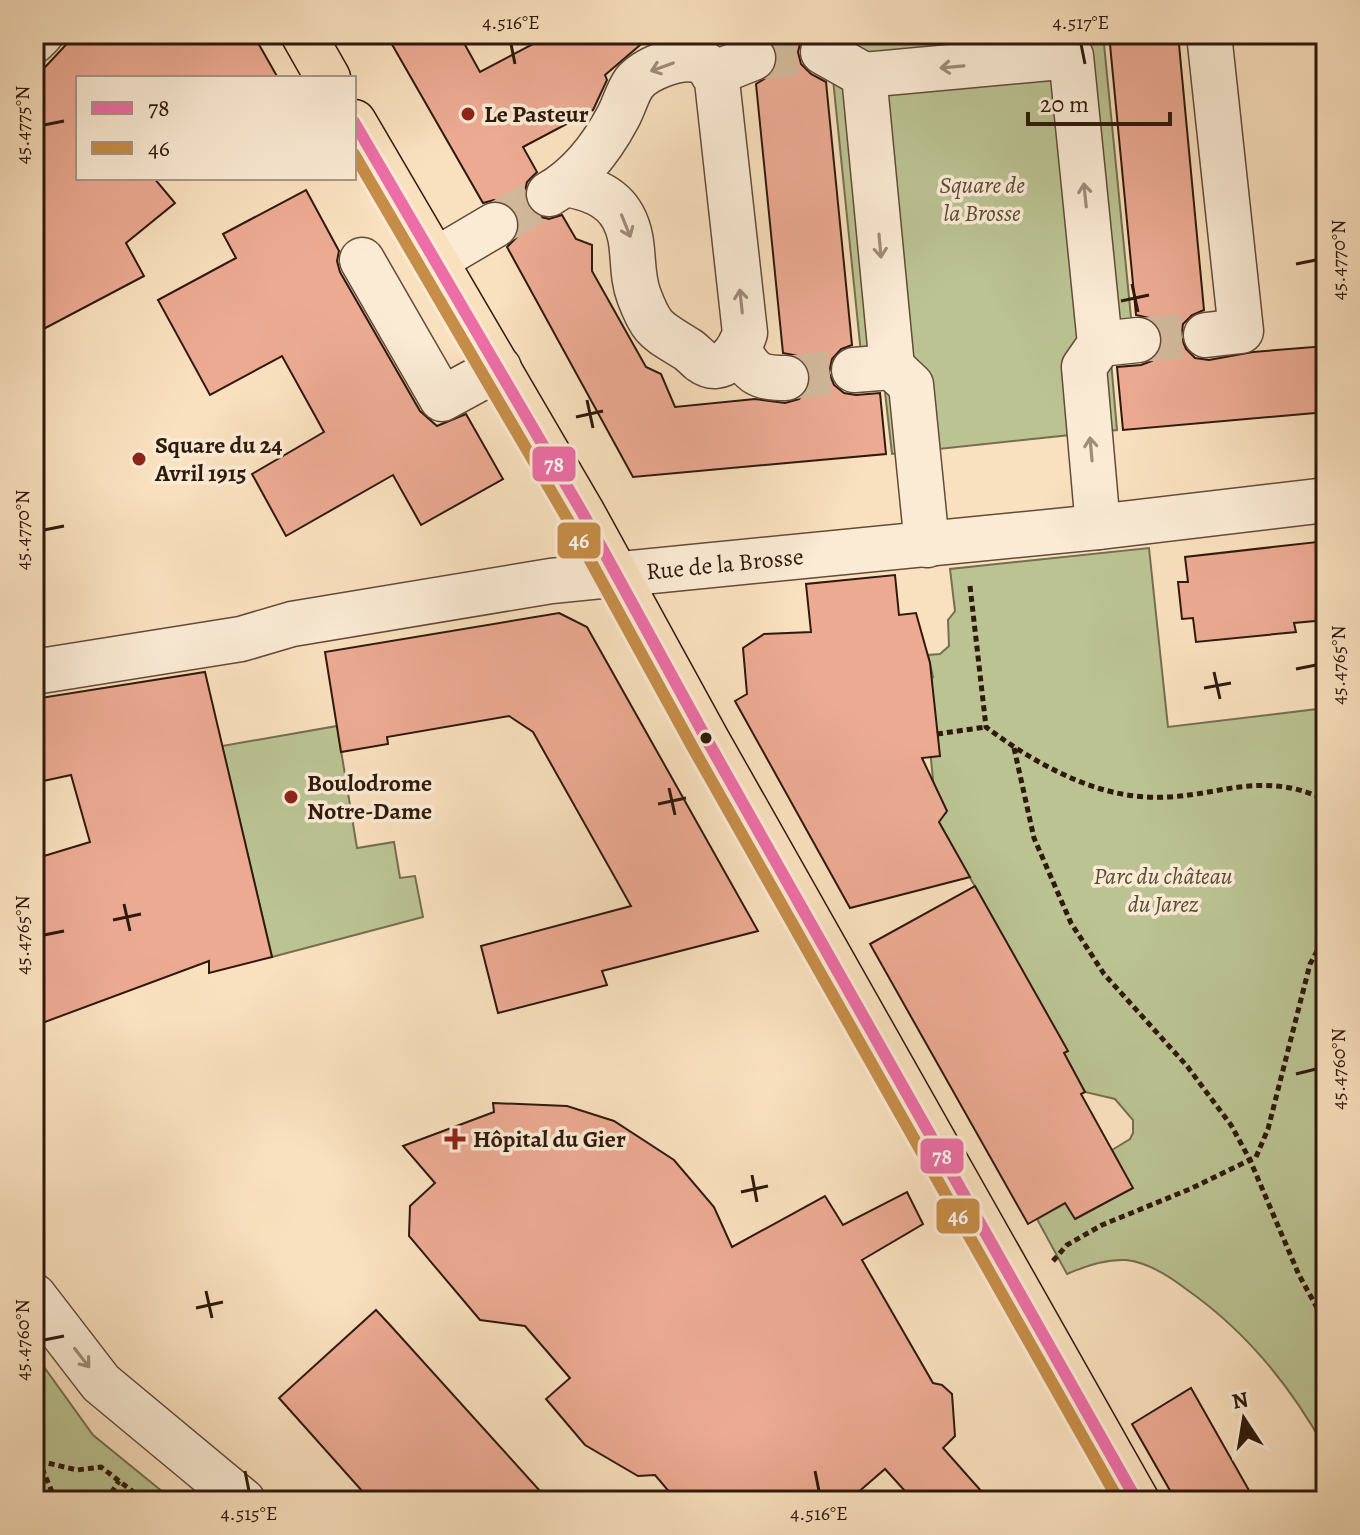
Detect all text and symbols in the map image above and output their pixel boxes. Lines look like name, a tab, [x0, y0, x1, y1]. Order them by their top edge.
text: 4.516°E	[482, 9, 540, 36]
text: 4.517°E	[1053, 9, 1109, 36]
one-way arrow	[939, 59, 966, 74]
one-way arrow	[650, 61, 675, 75]
legend	[76, 76, 356, 180]
scale bar	[1028, 76, 1170, 126]
text: 45.4775°N	[9, 86, 36, 164]
text: 20 m	[1040, 88, 1089, 120]
text: 78	[148, 92, 170, 124]
place label: Le Pasteur	[484, 98, 589, 130]
marker: Le Pasteur	[459, 105, 477, 123]
text: 46	[148, 132, 170, 164]
park label: Square de la Brosse	[939, 169, 1025, 229]
one-way arrow	[1077, 182, 1092, 209]
one-way arrow	[620, 213, 634, 238]
text: 45.4770°N	[1325, 220, 1352, 300]
one-way arrow	[873, 232, 888, 259]
one-way arrow	[734, 288, 749, 315]
place label: Square du 24 Avril 1915	[154, 429, 283, 489]
one-way arrow	[1083, 436, 1098, 463]
line badge: 78	[531, 445, 577, 483]
marker: Square du 24 Avril 1915	[130, 450, 148, 468]
text: 78	[544, 450, 564, 480]
text: 45.4770°N	[9, 490, 36, 570]
line badge: 46	[556, 521, 602, 560]
text: 46	[569, 526, 589, 556]
street label: Rue de la Brosse	[645, 540, 805, 588]
text: 45.4765°N	[1325, 625, 1352, 705]
unlabelled marker	[698, 730, 714, 746]
place label: Boulodrome Notre-Dame	[307, 767, 432, 827]
marker: Boulodrome Notre-Dame	[282, 788, 300, 806]
park label: Parc du château du Jarez	[1094, 860, 1233, 920]
text: 45.4765°N	[9, 895, 36, 975]
text: 45.4760°N	[1325, 1028, 1352, 1110]
place label: Hôpital du Gier	[473, 1123, 626, 1155]
marker: Hôpital du Gier	[444, 1128, 466, 1150]
line badge: 78	[919, 1137, 965, 1175]
text: 78	[932, 1142, 952, 1172]
line badge: 46	[935, 1197, 981, 1235]
text: 46	[948, 1202, 968, 1232]
text: 45.4760°N	[9, 1299, 36, 1381]
one-way arrow	[73, 1347, 90, 1368]
north arrow	[1204, 1379, 1284, 1459]
text: N	[1229, 1384, 1251, 1417]
text: 4.515°E	[220, 1500, 278, 1527]
text: 4.516°E	[790, 1500, 848, 1527]

